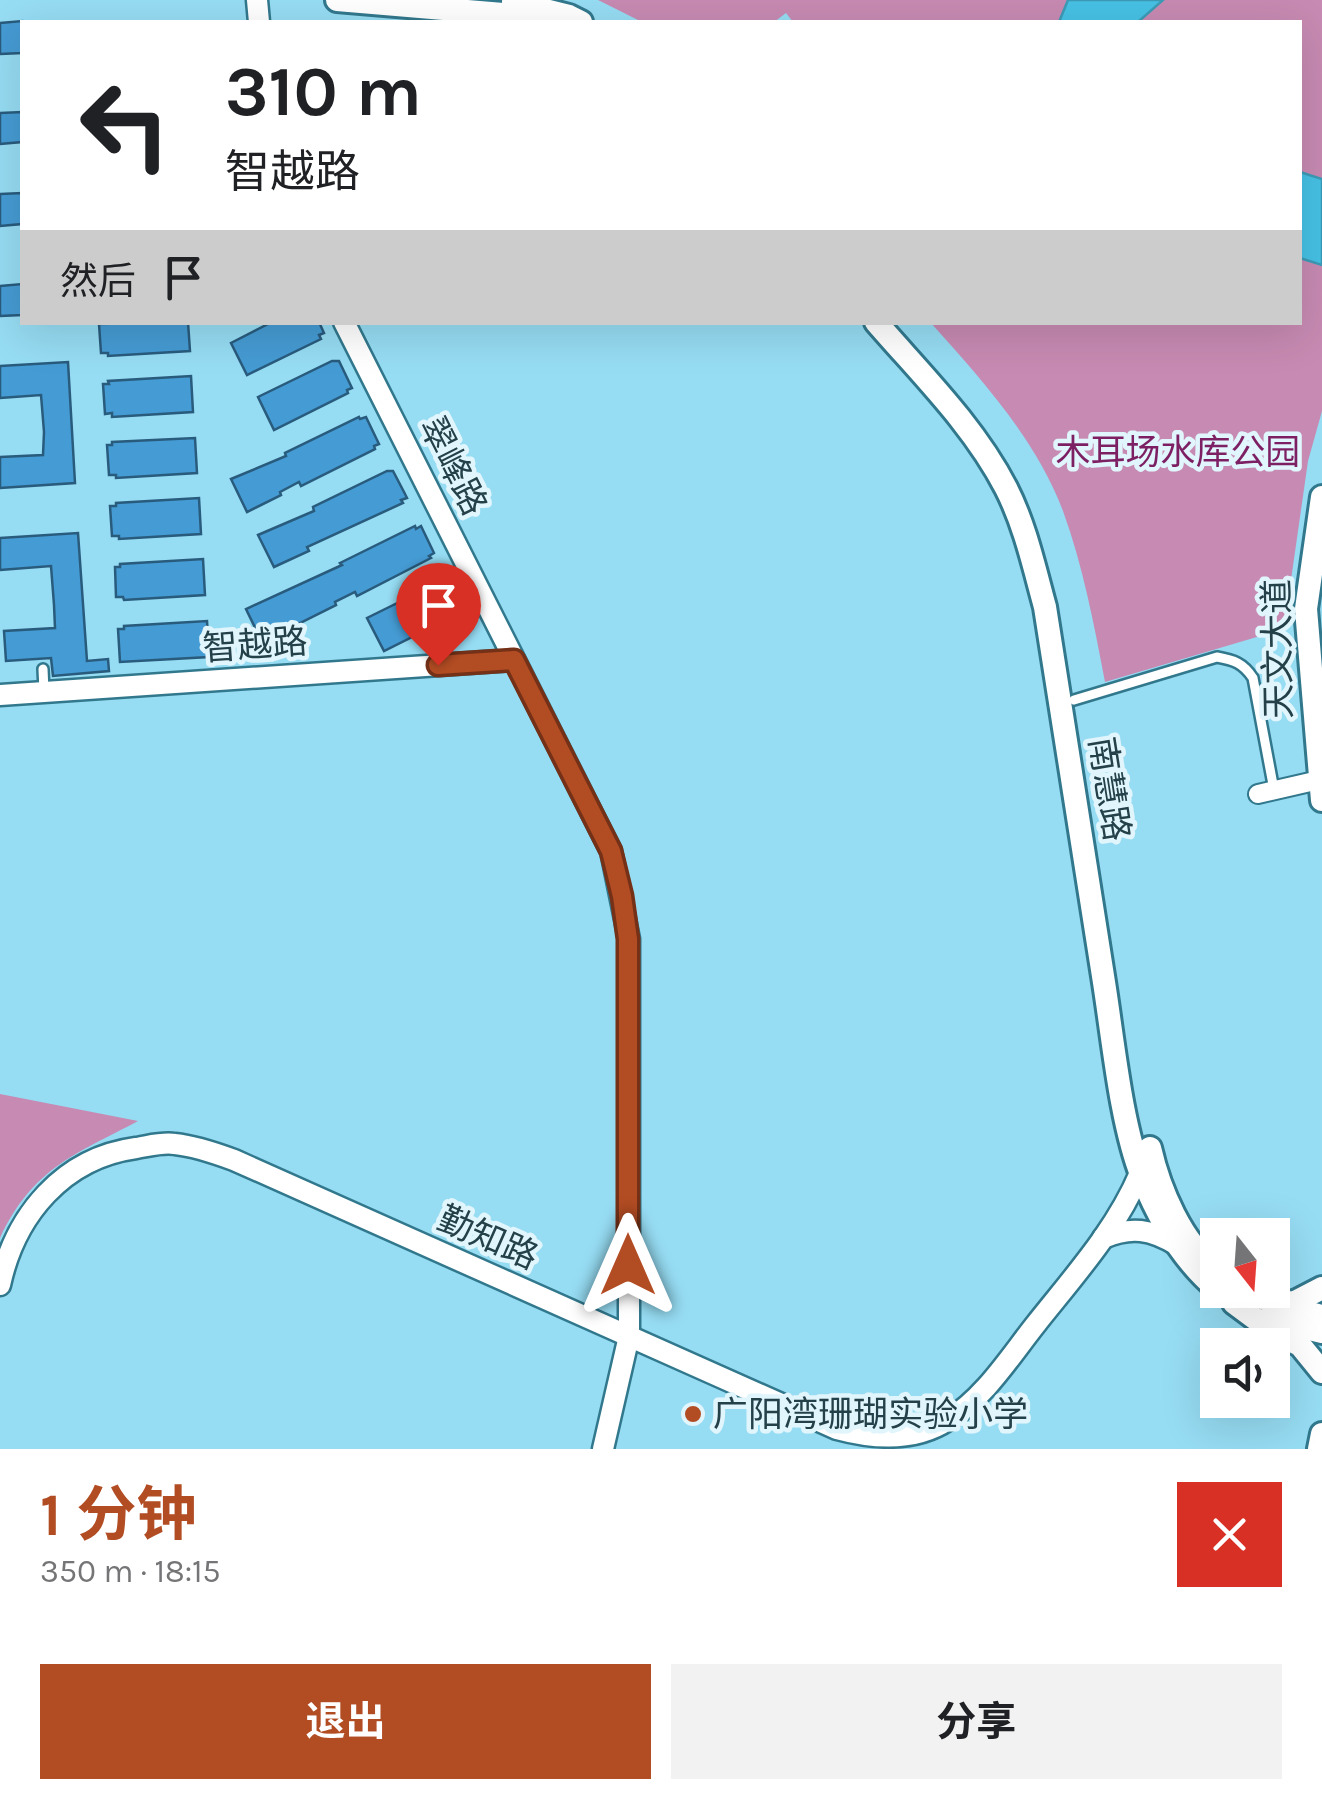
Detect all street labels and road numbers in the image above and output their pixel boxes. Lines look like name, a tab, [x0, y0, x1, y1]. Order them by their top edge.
street label: 翠峰路	[411, 410, 495, 522]
street label: 天文大道	[1256, 579, 1300, 719]
street label: 智越路	[201, 621, 309, 669]
street label: 南慧路	[1081, 734, 1137, 844]
street label: 勤知路	[432, 1198, 544, 1278]

